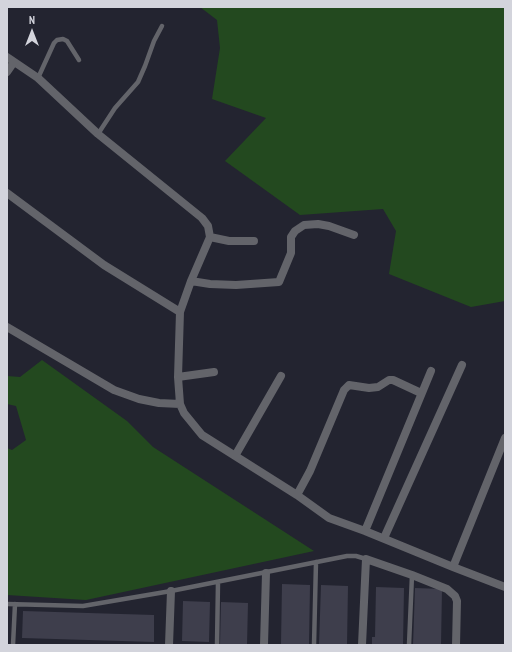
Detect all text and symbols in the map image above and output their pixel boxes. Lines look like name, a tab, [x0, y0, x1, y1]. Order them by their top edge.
north arrow	[12, 12, 52, 52]
text: N	[29, 13, 35, 27]

